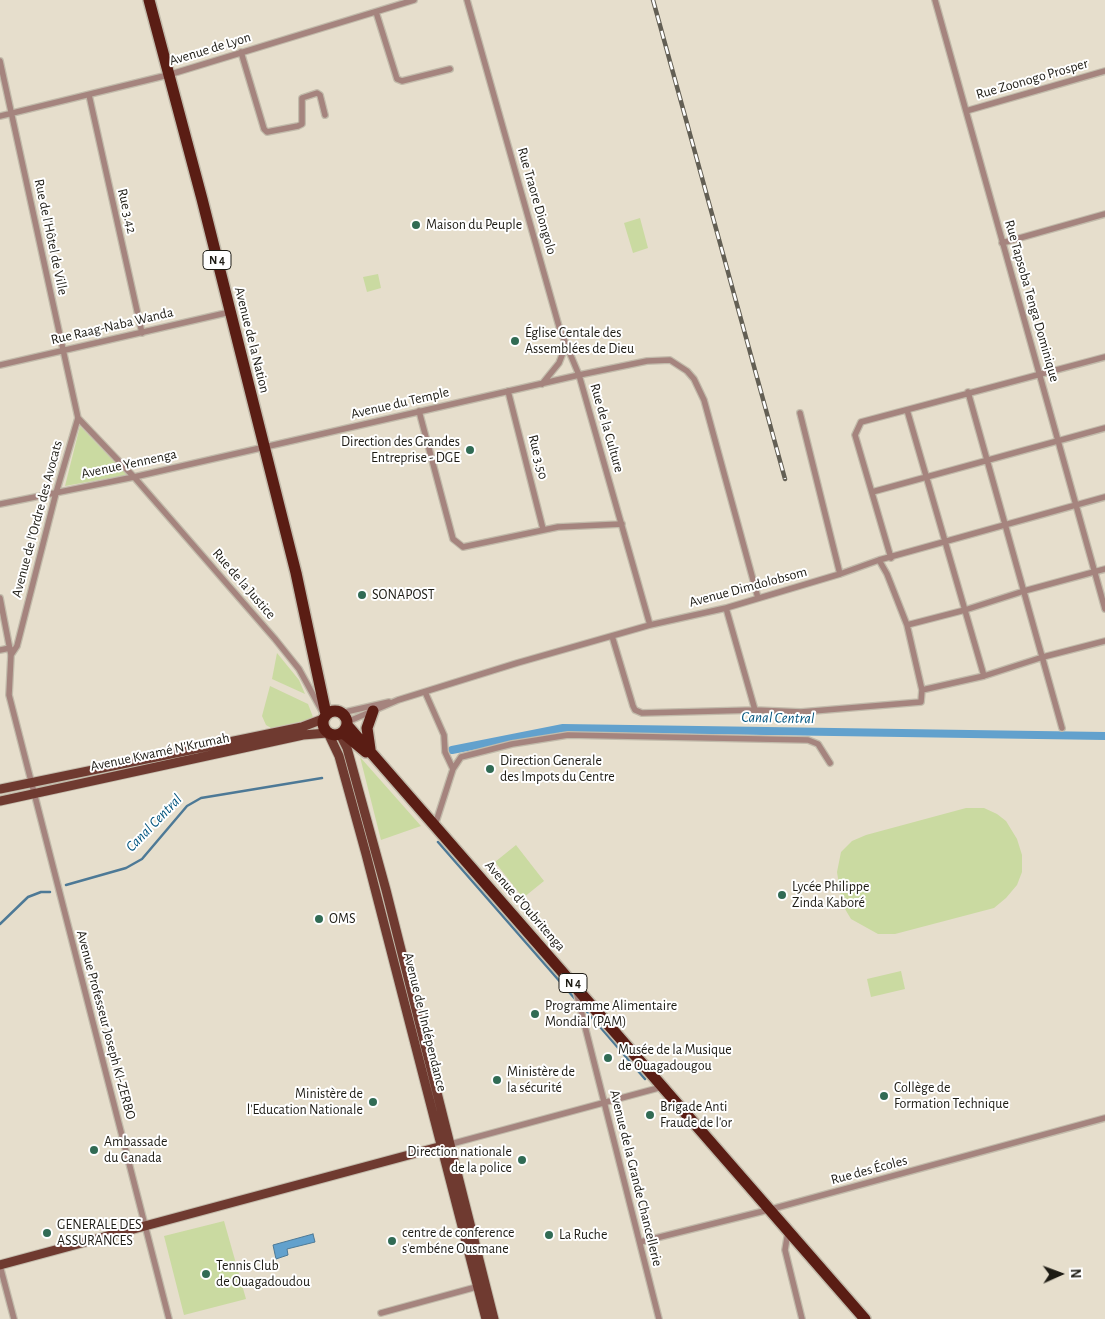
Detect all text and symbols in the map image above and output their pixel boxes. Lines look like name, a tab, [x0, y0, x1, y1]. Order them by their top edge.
street label: Avenue de Lyon	[167, 29, 253, 69]
street label: Rue Zoonogo Prosper	[974, 55, 1090, 103]
street label: Rue Traore Diongolo	[514, 146, 560, 256]
street label: Rue de l'Hôtel de Ville	[30, 177, 72, 297]
street label: Rue 3.42	[114, 187, 140, 235]
place label: Maison du Peuple	[426, 217, 522, 233]
street label: Rue Tapsoba Tenga Dominique	[1001, 218, 1063, 384]
marker: Maison du Peuple	[410, 219, 422, 231]
road number: N 4	[203, 250, 231, 270]
street label: Avenue de la Nation	[231, 285, 273, 395]
street label: Rue Raag-Naba Wanda	[49, 304, 175, 348]
place label: Église Centale des Assemblées de Dieu	[525, 325, 634, 358]
marker: Église Centale des Assemblées de Dieu	[509, 335, 521, 347]
street label: Rue de la Culture	[586, 382, 628, 474]
street label: Avenue du Temple	[349, 384, 451, 422]
street label: Rue 3.50	[524, 433, 552, 481]
place label: Direction des Grandes Entreprise - DGE	[341, 434, 460, 467]
street label: Avenue de l'Ordre des Avocats	[8, 439, 66, 599]
marker: Direction des Grandes Entreprise - DGE	[464, 444, 476, 456]
street label: Avenue Yennenga	[80, 446, 178, 482]
street label: Rue de la Justice	[209, 545, 279, 623]
street label: Avenue Dimdolobsom	[687, 563, 809, 611]
place label: SONAPOST	[372, 587, 435, 603]
marker: SONAPOST	[356, 589, 368, 601]
water label: Canal Central	[741, 708, 815, 728]
street label: Avenue Kwamé N'Krumah	[89, 729, 231, 775]
place label: Direction Generale des Impots du Centre	[500, 753, 615, 786]
marker: Direction Generale des Impots du Centre	[484, 763, 496, 775]
water label: Canal Central	[122, 790, 186, 856]
street label: Avenue d'Oubritenga	[481, 857, 569, 955]
place label: Lycée Philippe Zinda Kaboré	[792, 879, 869, 912]
marker: Lycée Philippe Zinda Kaboré	[776, 889, 788, 901]
place label: OMS	[329, 911, 356, 927]
marker: OMS	[313, 913, 325, 925]
street label: Avenue Professeur Joseph KI-ZERBO	[73, 928, 139, 1122]
street label: Avenue de l'Indépendance	[400, 951, 450, 1093]
road number: N 4	[559, 974, 587, 992]
place label: Programme Alimentaire Mondial (PAM)	[545, 998, 677, 1030]
marker: Programme Alimentaire Mondial (PAM)	[529, 1008, 541, 1020]
place label: Musée de la Musique de Ouagadougou	[618, 1042, 732, 1074]
marker: Musée de la Musique de Ouagadougou	[602, 1052, 614, 1064]
place label: Ministère de la sécurité	[507, 1064, 575, 1096]
marker: Ministère de la sécurité	[491, 1074, 503, 1086]
place label: Collège de Formation Technique	[894, 1080, 1009, 1112]
place label: Ministère de l'Education Nationale	[247, 1086, 363, 1118]
street label: Avenue de la Grande Chancellerie	[606, 1088, 666, 1268]
marker: Collège de Formation Technique	[878, 1090, 890, 1102]
marker: Ministère de l'Education Nationale	[367, 1096, 379, 1108]
place label: Brigade Anti Fraude de l'or	[660, 1099, 732, 1132]
marker: Brigade Anti Fraude de l'or	[644, 1109, 656, 1121]
place label: Ambassade du Canada	[104, 1134, 167, 1166]
marker: Ambassade du Canada	[88, 1144, 100, 1156]
place label: Direction nationale de la police	[407, 1144, 512, 1176]
street label: Rue des Écoles	[829, 1152, 909, 1188]
marker: Direction nationale de la police	[516, 1154, 528, 1166]
place label: GENERALE DES ASSURANCES	[57, 1217, 142, 1250]
place label: centre de conference s'embéne Ousmane	[402, 1225, 515, 1258]
marker: GENERALE DES ASSURANCES	[41, 1227, 53, 1239]
place label: La Ruche	[559, 1227, 607, 1243]
marker: La Ruche	[543, 1229, 555, 1241]
marker: centre de conference s'embéne Ousmane	[386, 1235, 398, 1247]
north arrow	[1035, 1249, 1085, 1299]
place label: Tennis Club de Ouagadoudou	[216, 1258, 310, 1290]
marker: Tennis Club de Ouagadoudou	[200, 1268, 212, 1280]
text: N	[1068, 1268, 1082, 1279]

